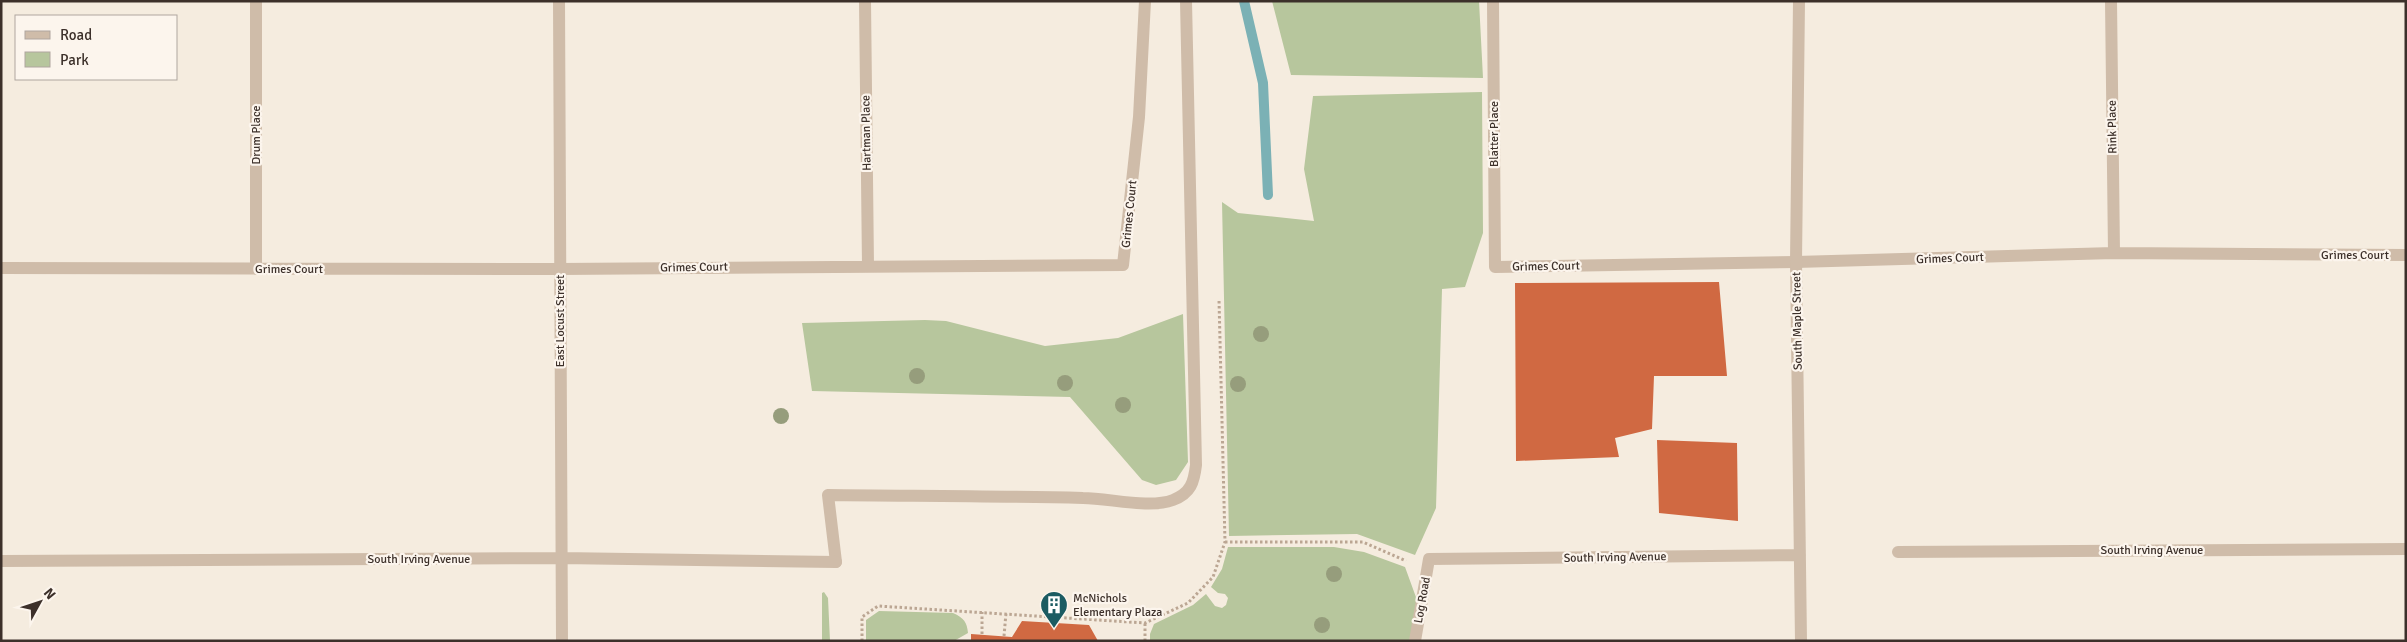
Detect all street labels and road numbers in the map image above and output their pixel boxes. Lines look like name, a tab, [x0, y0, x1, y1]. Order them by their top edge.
street label: Hartman Place	[858, 95, 875, 171]
street label: Rink Place	[2105, 100, 2120, 154]
street label: Blatter Place	[1487, 101, 1502, 167]
street label: Drum Place	[249, 106, 264, 164]
street label: Grimes Court	[1118, 180, 1141, 249]
street label: Grimes Court	[2321, 248, 2389, 263]
street label: Grimes Court	[1916, 250, 1984, 267]
street label: Grimes Court	[1512, 258, 1580, 275]
street label: Grimes Court	[660, 259, 728, 276]
street label: Grimes Court	[255, 262, 323, 277]
street label: South Maple Street	[1789, 272, 1806, 370]
street label: East Locust Street	[553, 275, 568, 367]
street label: South Irving Avenue	[2101, 543, 2203, 558]
street label: South Irving Avenue	[1564, 549, 1667, 566]
street label: South Irving Avenue	[368, 552, 470, 567]
street label: Log Road	[1411, 576, 1434, 624]

